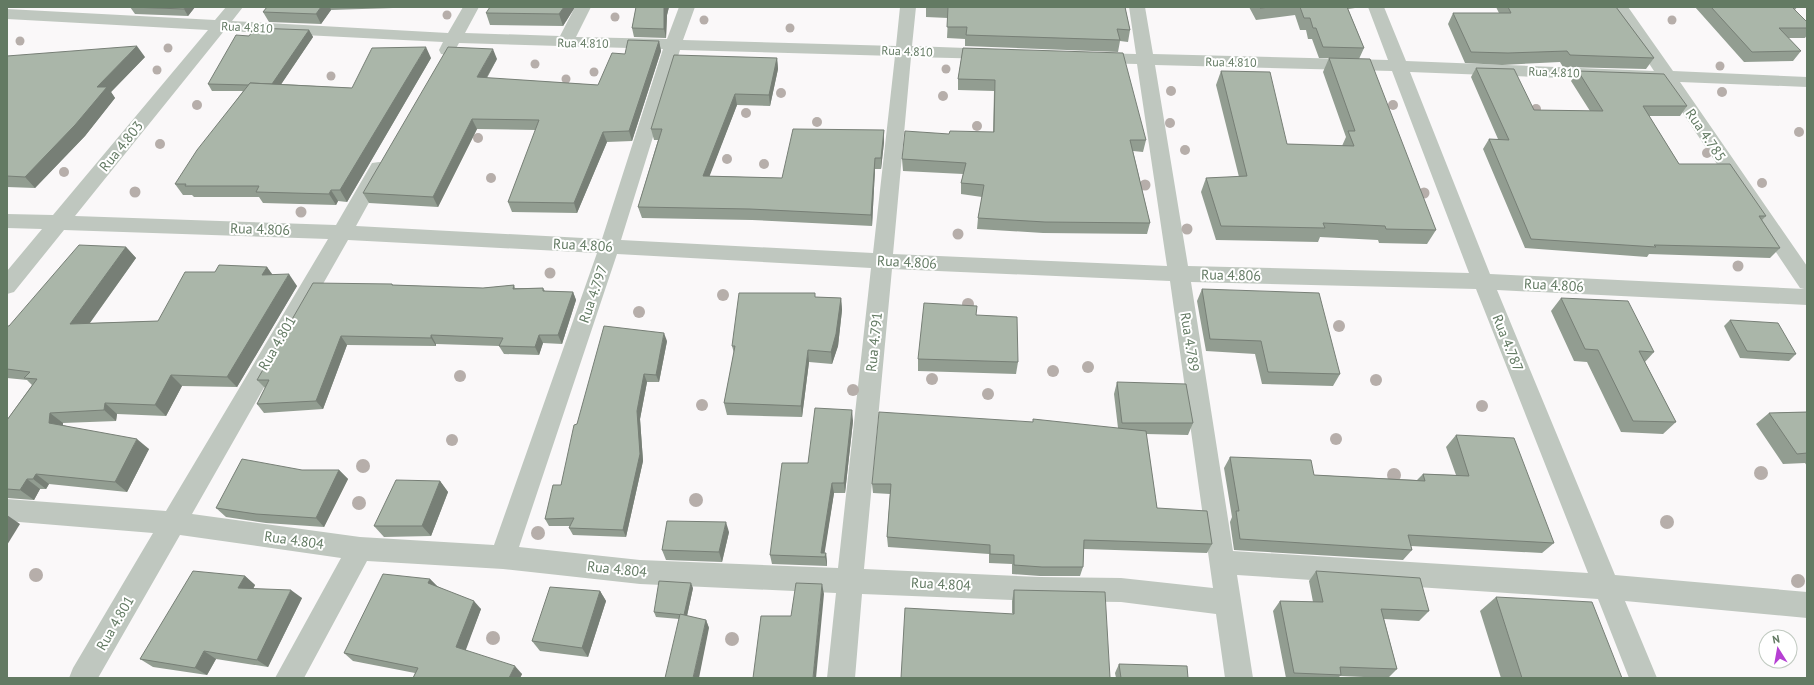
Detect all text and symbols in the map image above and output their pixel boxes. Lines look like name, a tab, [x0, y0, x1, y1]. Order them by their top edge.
street label: Rua 4.810	[221, 18, 274, 36]
street label: Rua 4.810	[557, 35, 609, 51]
street label: Rua 4.810	[881, 43, 933, 59]
street label: Rua 4.810	[1205, 54, 1257, 70]
street label: Rua 4.810	[1528, 64, 1580, 80]
street label: Rua 4.785	[1682, 105, 1730, 165]
street label: Rua 4.803	[95, 117, 147, 175]
street label: Rua 4.806	[230, 219, 290, 239]
street label: Rua 4.806	[553, 234, 613, 256]
street label: Rua 4.806	[877, 251, 937, 273]
street label: Rua 4.797	[575, 263, 611, 325]
street label: Rua 4.806	[1201, 265, 1261, 285]
street label: Rua 4.806	[1524, 274, 1584, 296]
street label: Rua 4.791	[862, 311, 886, 373]
street label: Rua 4.789	[1176, 311, 1204, 373]
street label: Rua 4.787	[1488, 312, 1528, 374]
street label: Rua 4.801	[254, 313, 300, 373]
street label: Rua 4.804	[263, 527, 325, 553]
street label: Rua 4.804	[586, 557, 648, 581]
street label: Rua 4.804	[911, 573, 972, 595]
street label: Rua 4.801	[92, 593, 138, 653]
north arrow	[1758, 629, 1798, 669]
text: N	[1771, 632, 1781, 647]

